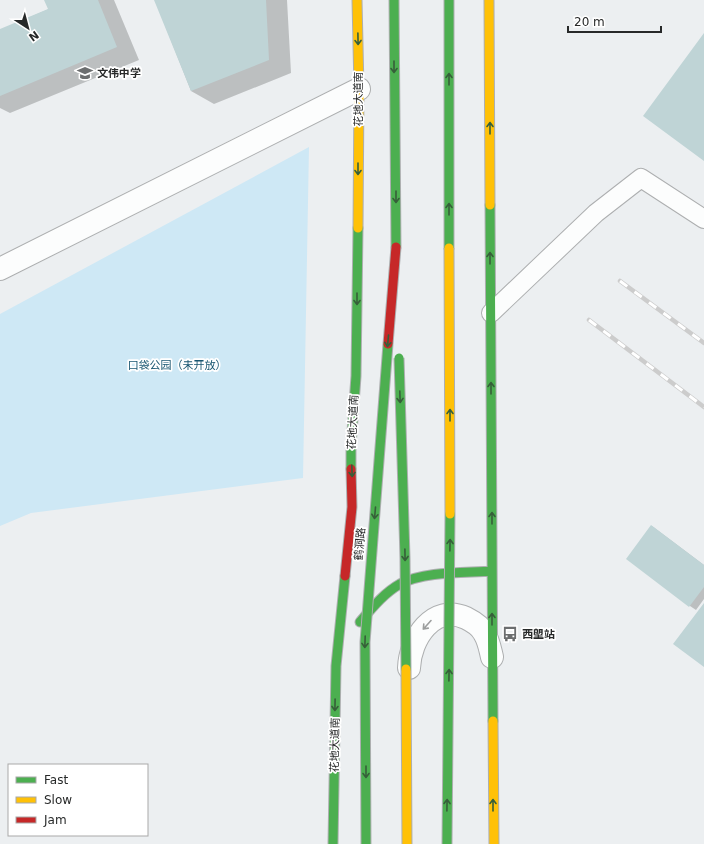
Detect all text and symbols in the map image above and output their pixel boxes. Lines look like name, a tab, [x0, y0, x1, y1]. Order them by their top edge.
north arrow	[8, 8, 48, 48]
scale bar	[568, 8, 661, 34]
text: 20 m	[574, 15, 605, 29]
text: N	[26, 28, 41, 44]
one-way arrow	[354, 32, 362, 45]
one-way arrow	[391, 60, 398, 73]
school or university icon: 文伟中学	[76, 64, 94, 82]
place label: 文伟中学	[97, 67, 141, 80]
street label: 花地大道南	[352, 72, 365, 127]
one-way arrow	[445, 73, 453, 86]
one-way arrow	[486, 122, 494, 135]
one-way arrow	[354, 162, 362, 175]
one-way arrow	[392, 190, 399, 203]
one-way arrow	[445, 203, 453, 216]
one-way arrow	[486, 252, 494, 265]
one-way arrow	[353, 292, 361, 305]
one-way arrow	[385, 334, 392, 347]
park label: 口袋公园（未开放）	[128, 359, 227, 372]
one-way arrow	[487, 382, 495, 395]
one-way arrow	[397, 390, 404, 403]
street label: 花地大道南	[345, 394, 361, 450]
one-way arrow	[446, 409, 454, 422]
one-way arrow	[348, 464, 356, 477]
one-way arrow	[371, 506, 378, 519]
one-way arrow	[488, 512, 496, 525]
street label: 鹤洞路	[352, 527, 368, 561]
one-way arrow	[446, 539, 454, 552]
one-way arrow	[401, 548, 409, 561]
one-way arrow	[488, 613, 496, 626]
one-way arrow	[423, 619, 432, 629]
bus stop icon: 西塱站	[501, 625, 519, 643]
place label: 西塱站	[522, 628, 555, 641]
one-way arrow	[362, 635, 369, 648]
one-way arrow	[445, 669, 453, 682]
one-way arrow	[331, 698, 339, 711]
street label: 花地大道南	[328, 717, 342, 773]
legend	[8, 764, 148, 836]
one-way arrow	[362, 765, 370, 778]
text: Fast	[44, 773, 68, 787]
text: Slow	[44, 793, 72, 807]
one-way arrow	[443, 799, 451, 812]
one-way arrow	[489, 799, 497, 812]
text: Jam	[43, 813, 67, 827]

